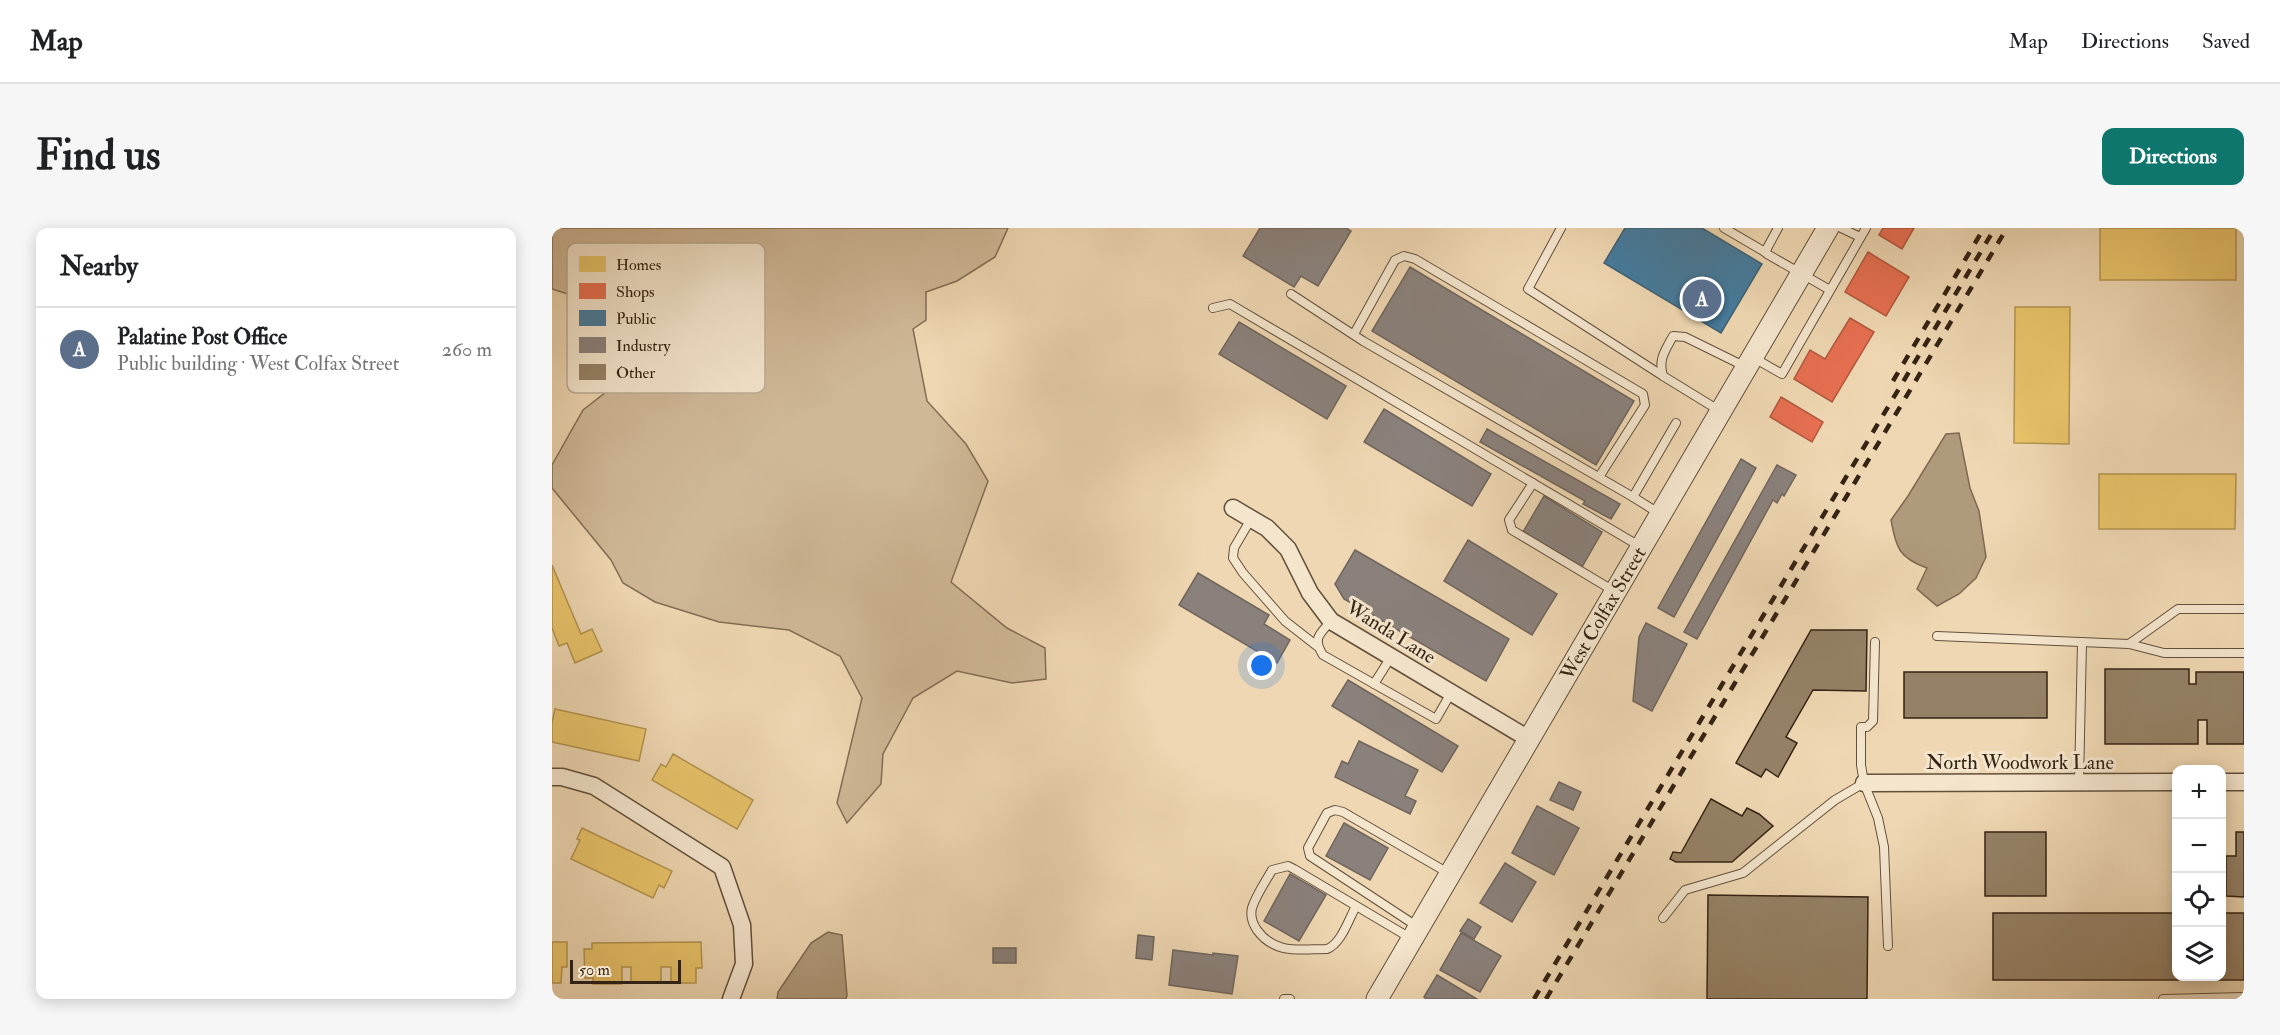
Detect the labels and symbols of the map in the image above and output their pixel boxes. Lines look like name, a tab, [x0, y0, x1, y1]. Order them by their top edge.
legend	[567, 243, 765, 393]
text: Homes	[616, 255, 661, 275]
pin: A	[1682, 276, 1722, 322]
text: Shops	[616, 282, 655, 303]
text: Public	[616, 309, 657, 329]
text: Industry	[616, 336, 671, 356]
text: Other	[616, 363, 655, 383]
street label: West Colfax Street	[1554, 542, 1652, 685]
street label: Wanda Lane	[1341, 594, 1440, 669]
your location	[1247, 651, 1276, 680]
street label: North Woodwork Lane	[1926, 750, 2114, 775]
scale bar	[570, 957, 681, 984]

